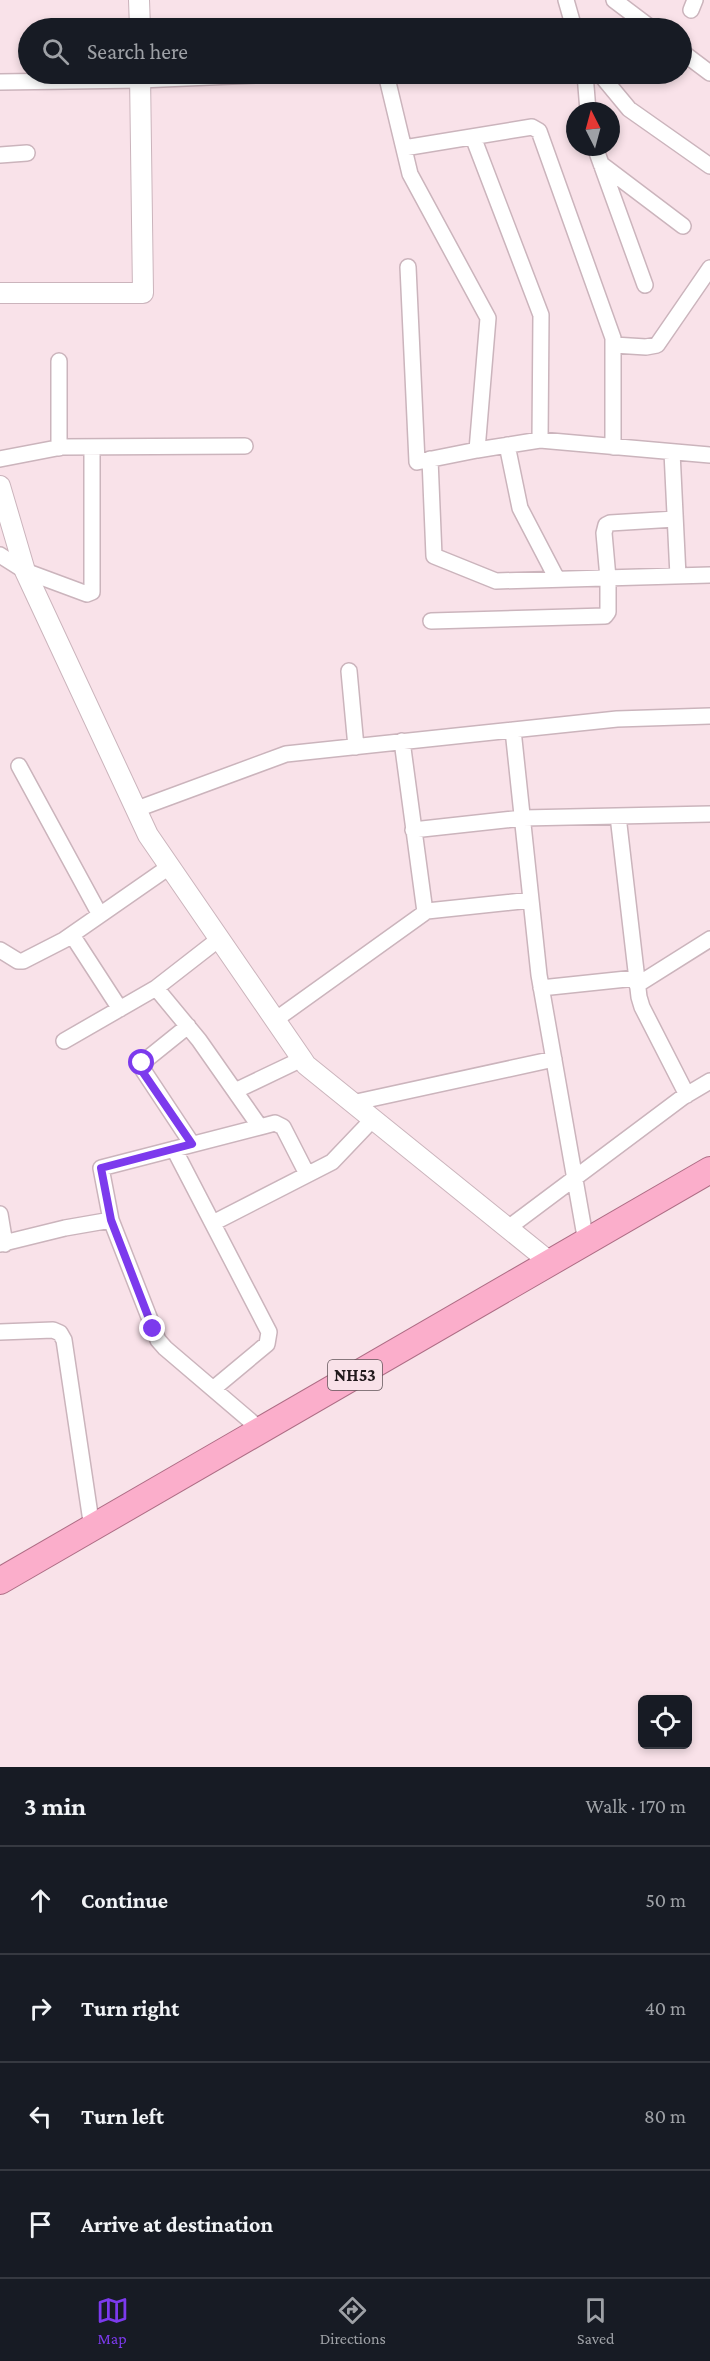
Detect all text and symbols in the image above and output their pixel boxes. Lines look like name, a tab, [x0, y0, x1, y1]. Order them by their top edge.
search box	[18, 18, 692, 84]
icon: search	[39, 35, 72, 68]
text: Search here	[87, 39, 188, 64]
north arrow	[566, 102, 620, 156]
route start	[128, 1049, 154, 1075]
route end	[139, 1315, 165, 1341]
road number: NH53	[328, 1360, 382, 1390]
map controls	[638, 1695, 692, 1749]
button: locate	[638, 1695, 692, 1749]
text: 3 min	[24, 1792, 86, 1821]
text: Walk · 170 m	[585, 1795, 686, 1817]
icon: ahead	[24, 1884, 57, 1917]
text: Continue	[81, 1888, 168, 1913]
text: 50 m	[645, 1889, 686, 1911]
icon: right	[24, 1992, 57, 2025]
text: Turn right	[81, 1996, 179, 2021]
text: 40 m	[645, 1997, 686, 2019]
icon: left	[24, 2100, 57, 2133]
text: Turn left	[81, 2104, 164, 2129]
text: 80 m	[644, 2105, 686, 2127]
icon: arrive	[24, 2208, 57, 2241]
text: Arrive at destination	[81, 2212, 273, 2237]
tab: Map	[96, 2294, 129, 2347]
tab: Directions	[320, 2294, 386, 2347]
tab: Saved	[577, 2294, 614, 2347]

